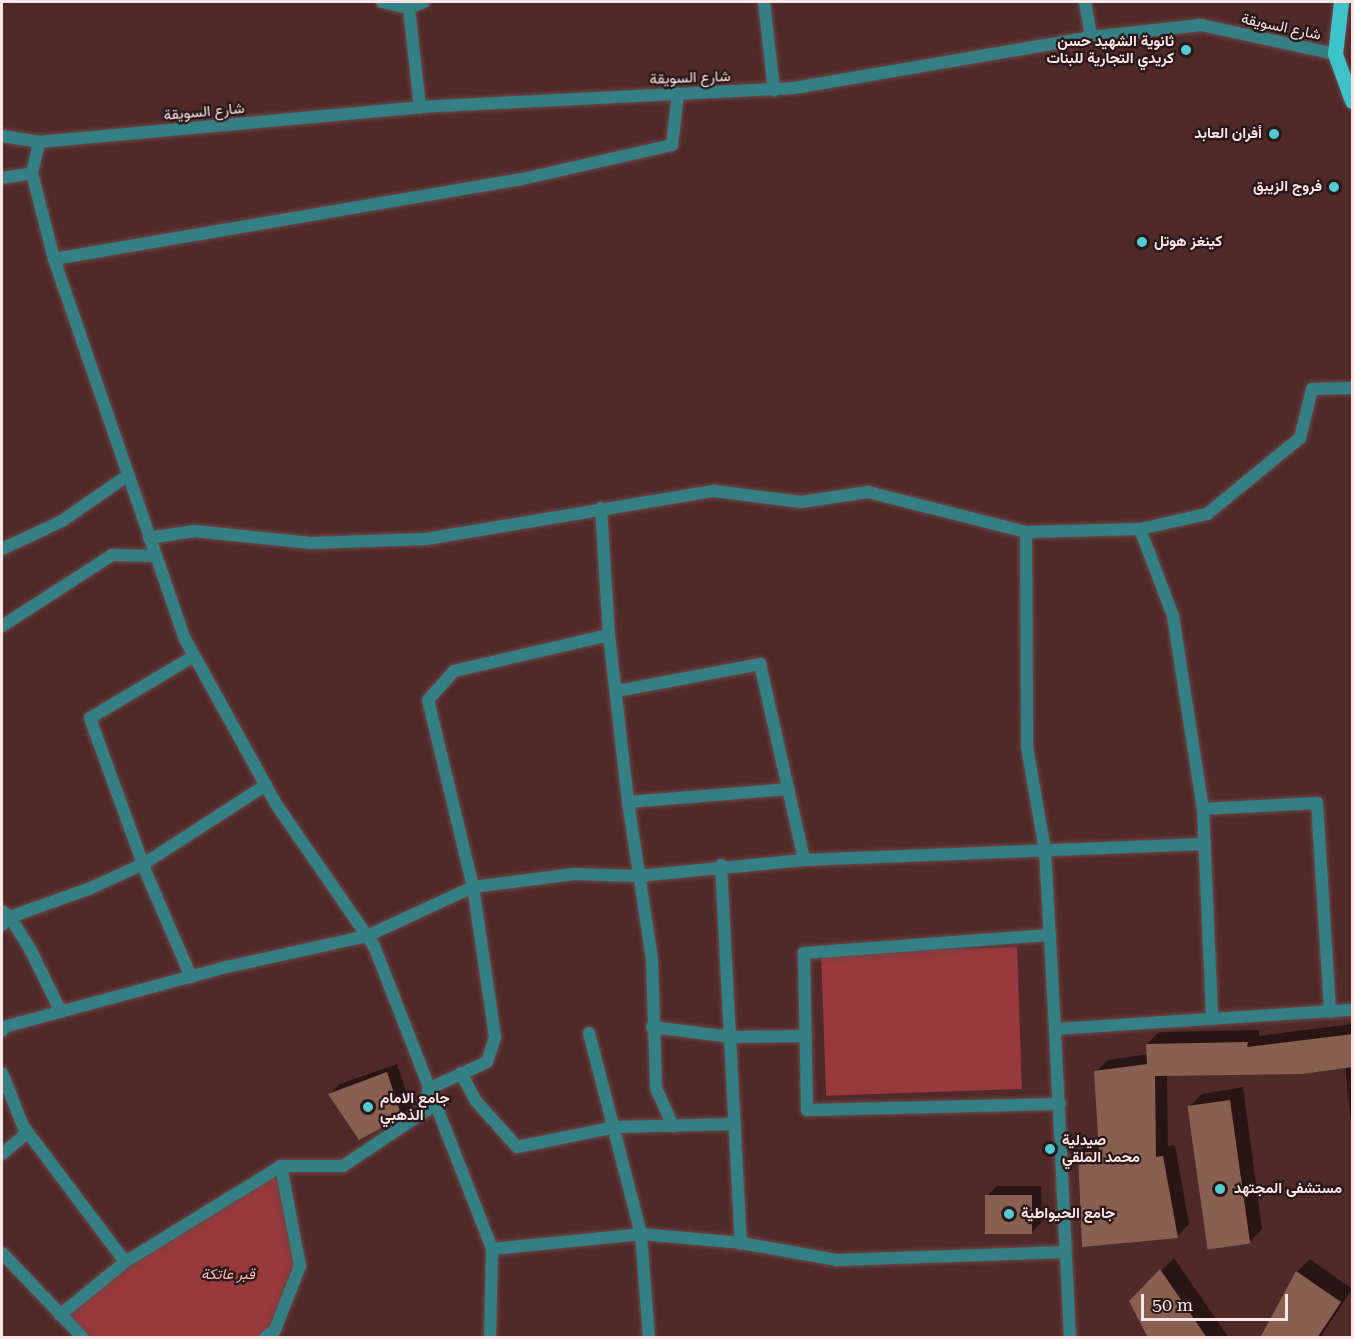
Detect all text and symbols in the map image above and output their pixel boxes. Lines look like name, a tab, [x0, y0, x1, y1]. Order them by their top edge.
street label: شارع السويقة	[1240, 10, 1322, 44]
place label: ثانوية الشهيد حسن كريدي التجارية للبنات	[1046, 32, 1174, 67]
marker: ثانوية الشهيد حسن كريدي التجارية للبنات	[1179, 43, 1193, 57]
street label: شارع السويقة	[649, 68, 731, 88]
street label: شارع السويقة	[163, 100, 245, 124]
place label: أفران العابد	[1194, 125, 1262, 143]
marker: أفران العابد	[1267, 127, 1281, 141]
place label: فروج الزيبق	[1253, 178, 1322, 196]
marker: فروج الزيبق	[1327, 180, 1341, 194]
place label: كينغز هوتل	[1154, 233, 1222, 251]
marker: كينغز هوتل	[1135, 235, 1149, 249]
place label: جامع الامام الذهبي	[380, 1089, 450, 1124]
marker: جامع الامام الذهبي	[361, 1100, 375, 1114]
place label: صيدلية محمد الملقي	[1062, 1131, 1140, 1166]
marker: صيدلية محمد الملقي	[1043, 1142, 1057, 1156]
marker: مستشفى المجتهد	[1211, 1180, 1229, 1198]
place label: مستشفى المجتهد	[1234, 1180, 1342, 1198]
place label: جامع الحيواطية	[1021, 1205, 1115, 1223]
marker: جامع الحيواطية	[1002, 1207, 1016, 1221]
park label: قبر عاتكة	[201, 1266, 255, 1284]
scale bar	[1144, 1282, 1291, 1320]
text: 50 m	[1152, 1294, 1193, 1315]

